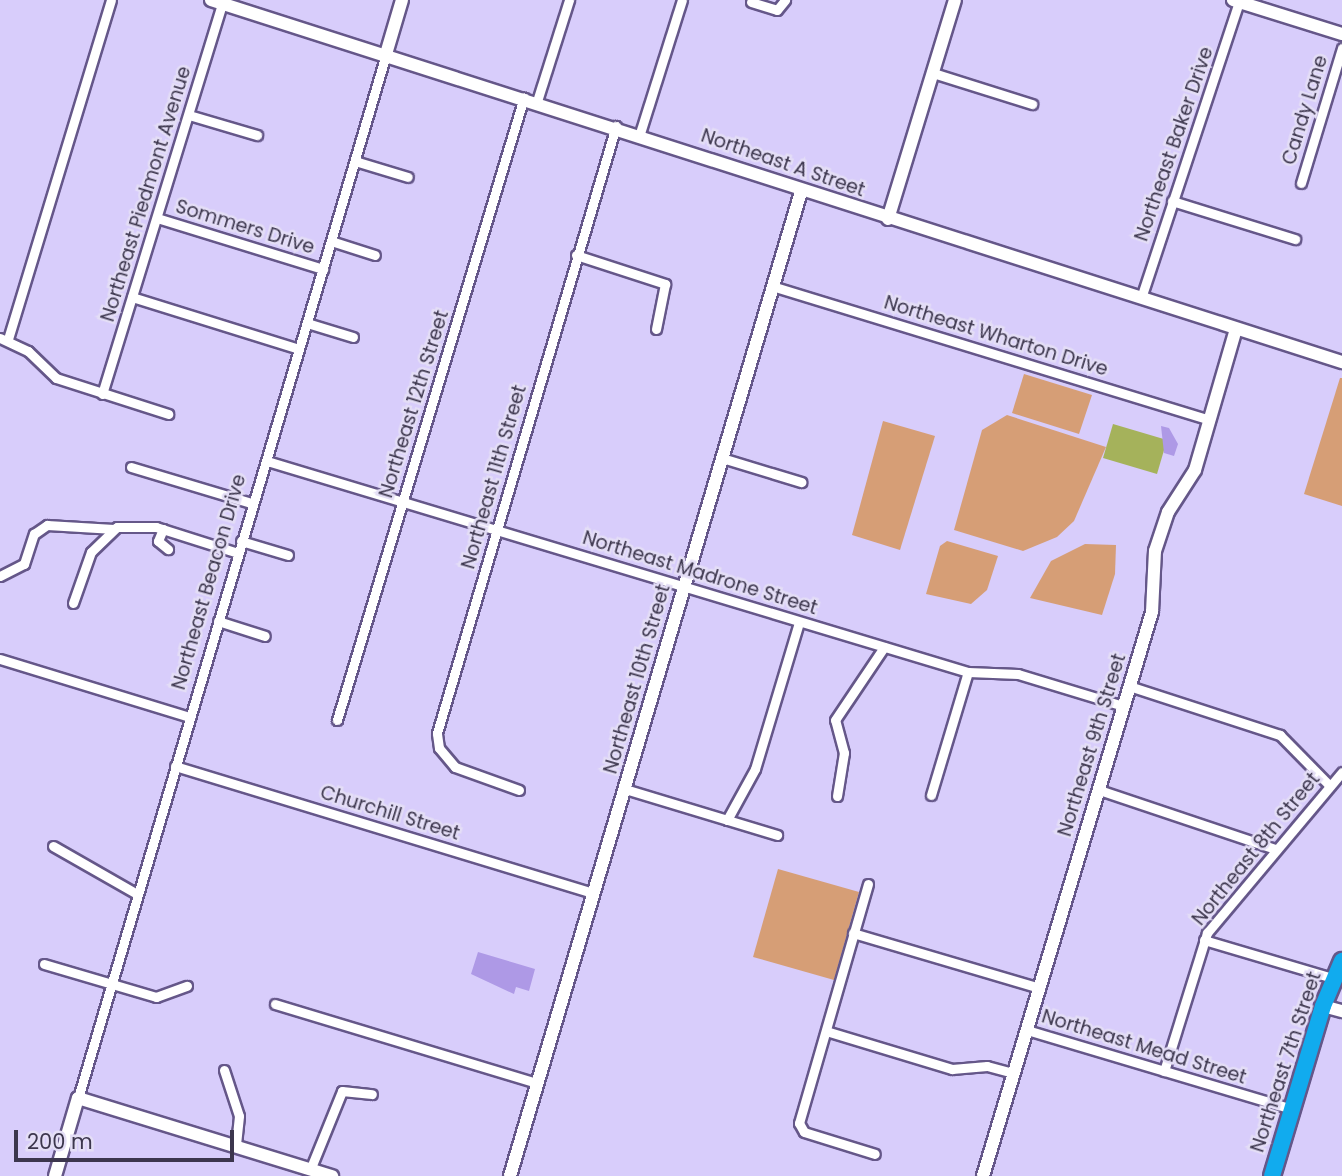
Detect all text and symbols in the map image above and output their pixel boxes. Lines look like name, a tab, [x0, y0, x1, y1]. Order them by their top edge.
street label: Northeast Baker Drive	[1130, 44, 1218, 244]
street label: Candy Lane	[1278, 53, 1332, 167]
street label: Northeast Piedmont Avenue	[96, 64, 196, 324]
street label: Northeast A Street	[698, 124, 868, 202]
street label: Sommers Drive	[173, 195, 317, 259]
street label: Northeast Wharton Drive	[881, 291, 1111, 381]
street label: Northeast 12th Street	[375, 307, 453, 501]
street label: Northeast 11th Street	[457, 382, 531, 572]
street label: Northeast Beacon Drive	[167, 472, 251, 692]
street label: Northeast Madrone Street	[580, 526, 820, 620]
street label: Northeast 10th Street	[599, 582, 675, 776]
street label: Northeast 9th Street	[1053, 651, 1131, 839]
street label: Northeast 8th Street	[1187, 768, 1325, 930]
street label: Churchill Street	[318, 781, 462, 845]
street label: Northeast 7th Street	[1246, 969, 1326, 1155]
street label: Northeast Mead Street	[1039, 1005, 1249, 1089]
scale bar	[18, 1116, 238, 1160]
text: 200 m	[27, 1127, 93, 1156]

